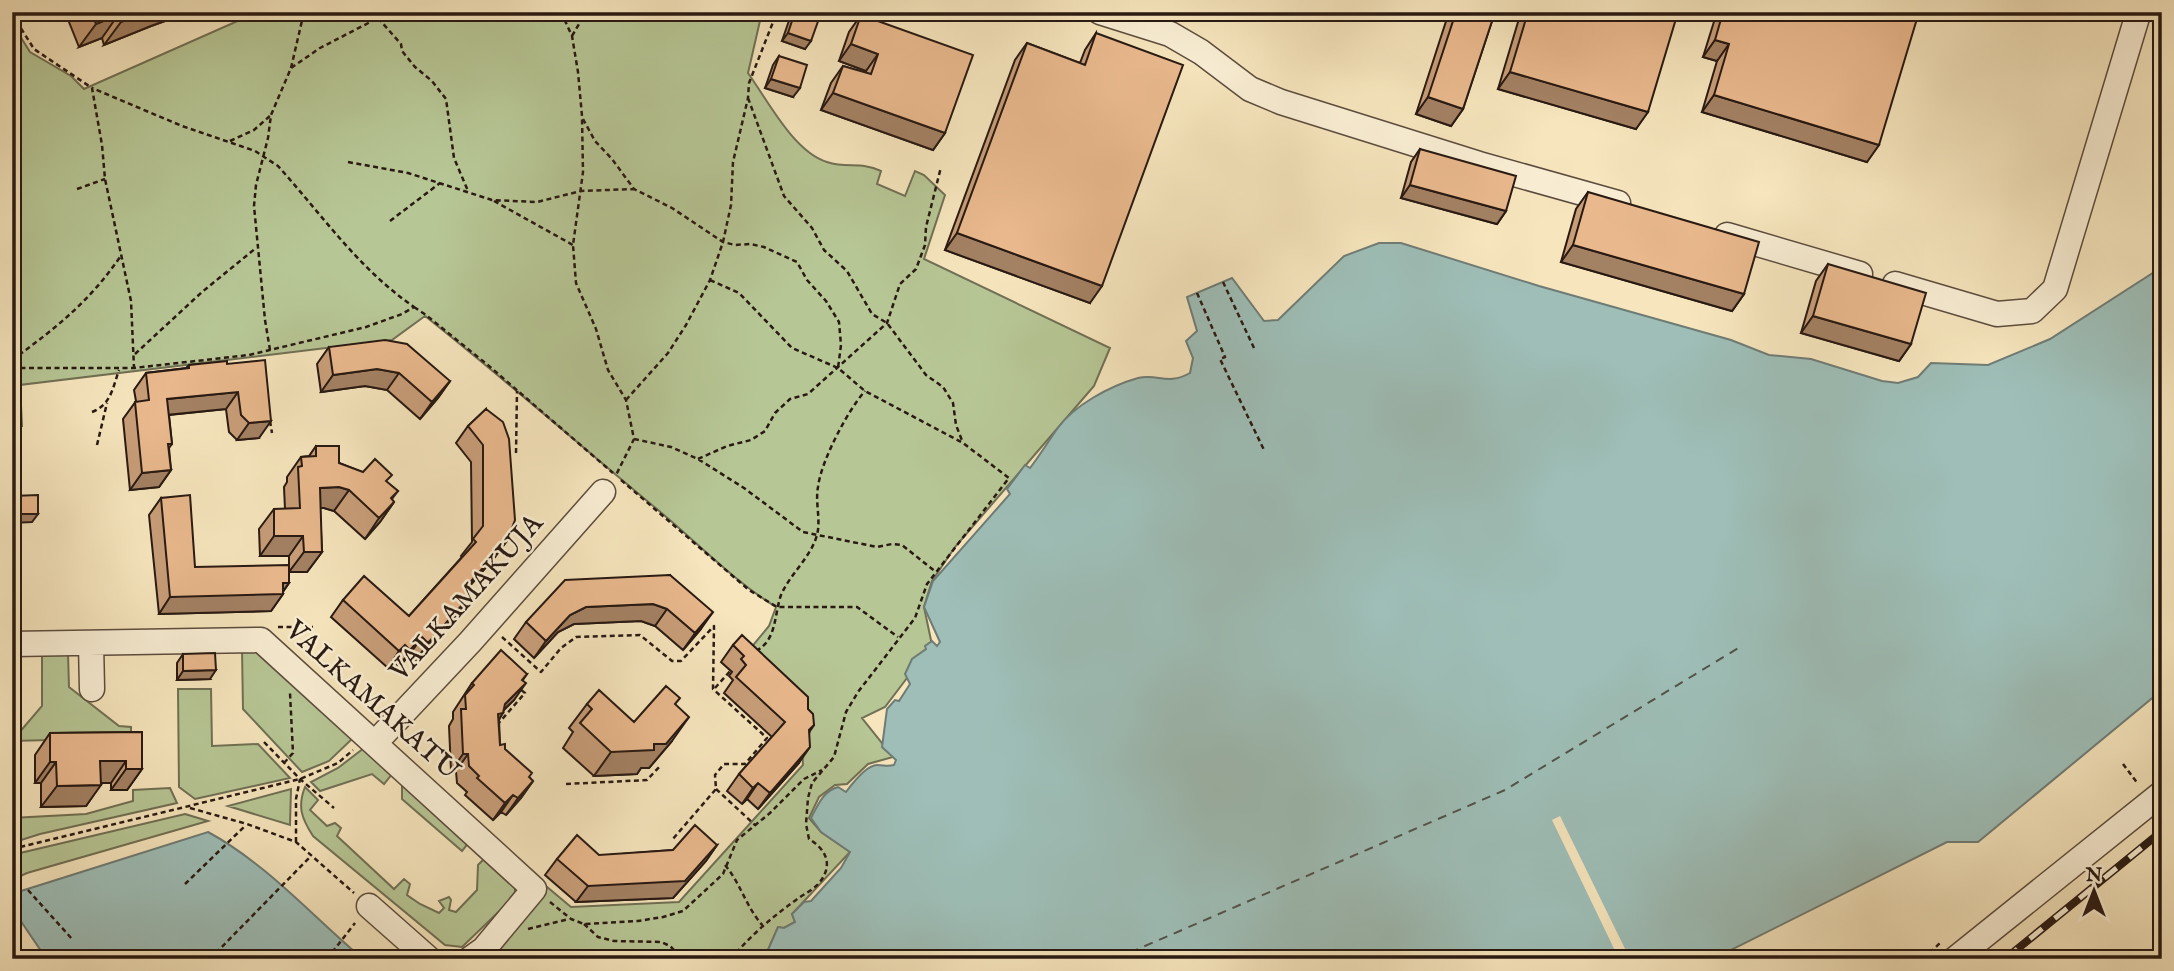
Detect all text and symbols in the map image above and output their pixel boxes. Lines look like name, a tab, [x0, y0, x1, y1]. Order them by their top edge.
street label: VALKAMAKUJA	[382, 506, 552, 690]
street label: VALKAMAKATU	[277, 613, 467, 789]
north arrow	[2058, 856, 2128, 926]
text: N	[2085, 864, 2103, 888]

